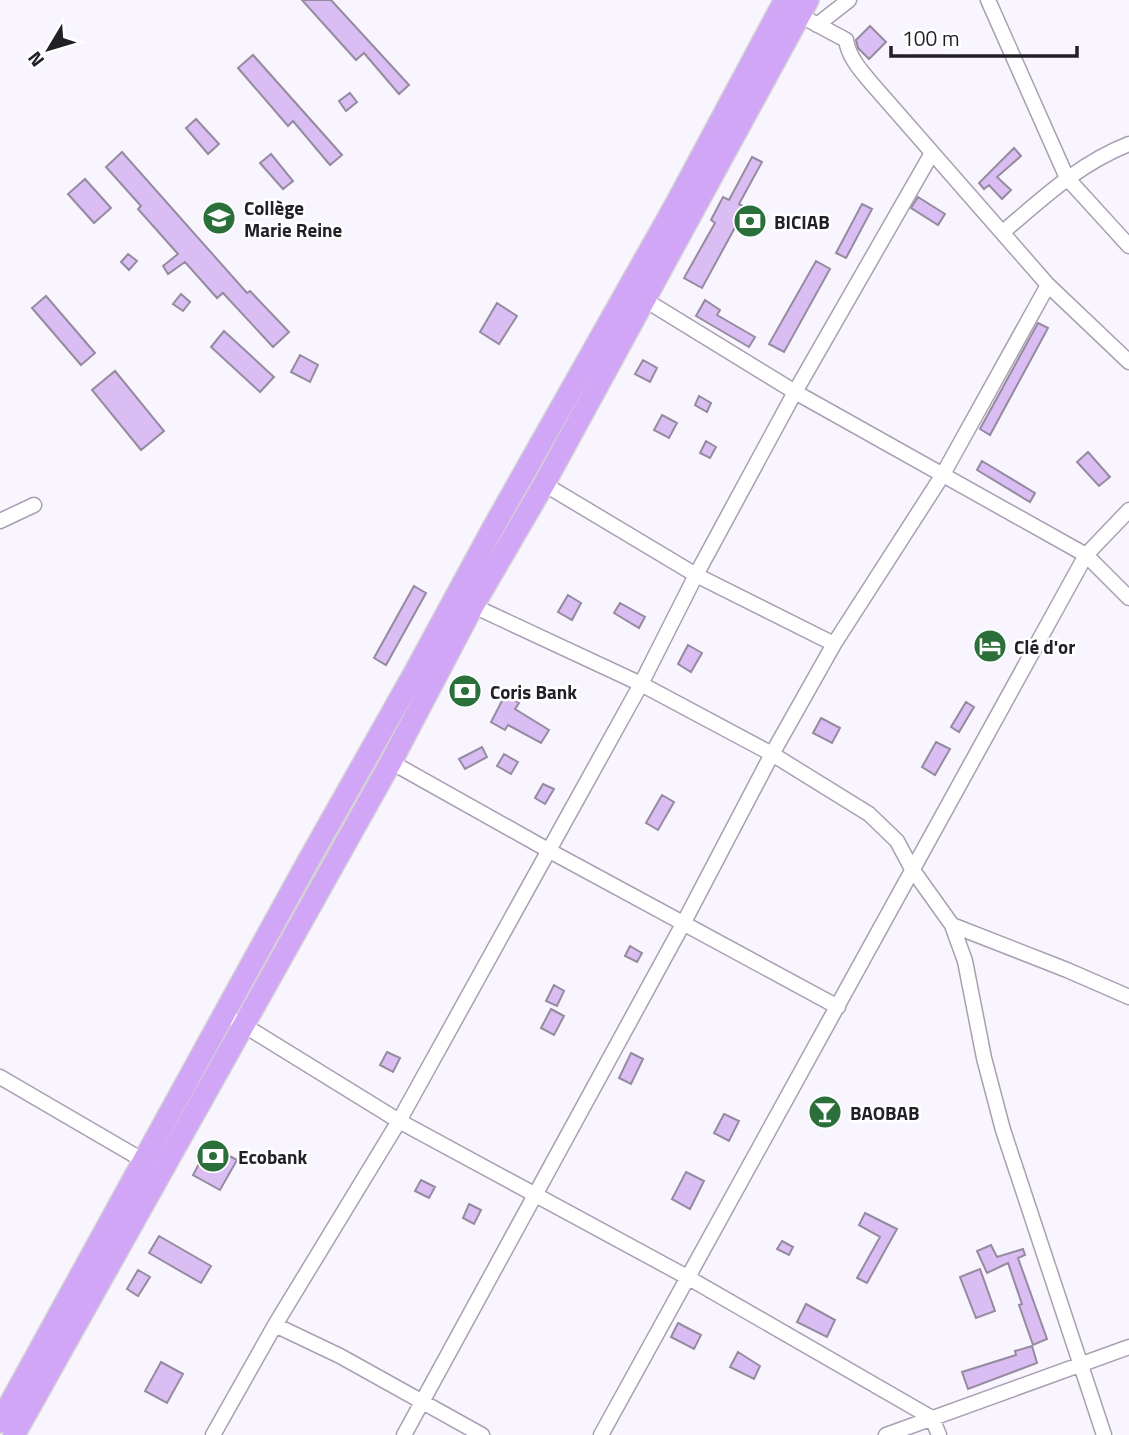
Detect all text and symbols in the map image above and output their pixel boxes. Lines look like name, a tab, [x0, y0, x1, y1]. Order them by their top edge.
north arrow	[14, 14, 84, 84]
scale bar	[891, 14, 1076, 58]
text: 100 m	[902, 22, 959, 54]
text: N	[20, 46, 51, 74]
place label: Collège Marie Reine	[244, 193, 343, 244]
school or university icon: Collège Marie Reine	[200, 199, 238, 237]
bank icon: BICIAB	[731, 202, 769, 240]
place label: BICIAB	[774, 207, 830, 236]
hotel icon: Clé d'or	[971, 627, 1009, 665]
place label: Clé d'or	[1014, 632, 1075, 661]
bank icon: Coris Bank	[446, 672, 484, 710]
place label: Coris Bank	[490, 677, 577, 706]
bar icon: BAOBAB	[806, 1093, 844, 1131]
place label: BAOBAB	[850, 1098, 919, 1127]
bank icon: Ecobank	[194, 1137, 232, 1175]
place label: Ecobank	[238, 1142, 307, 1171]

